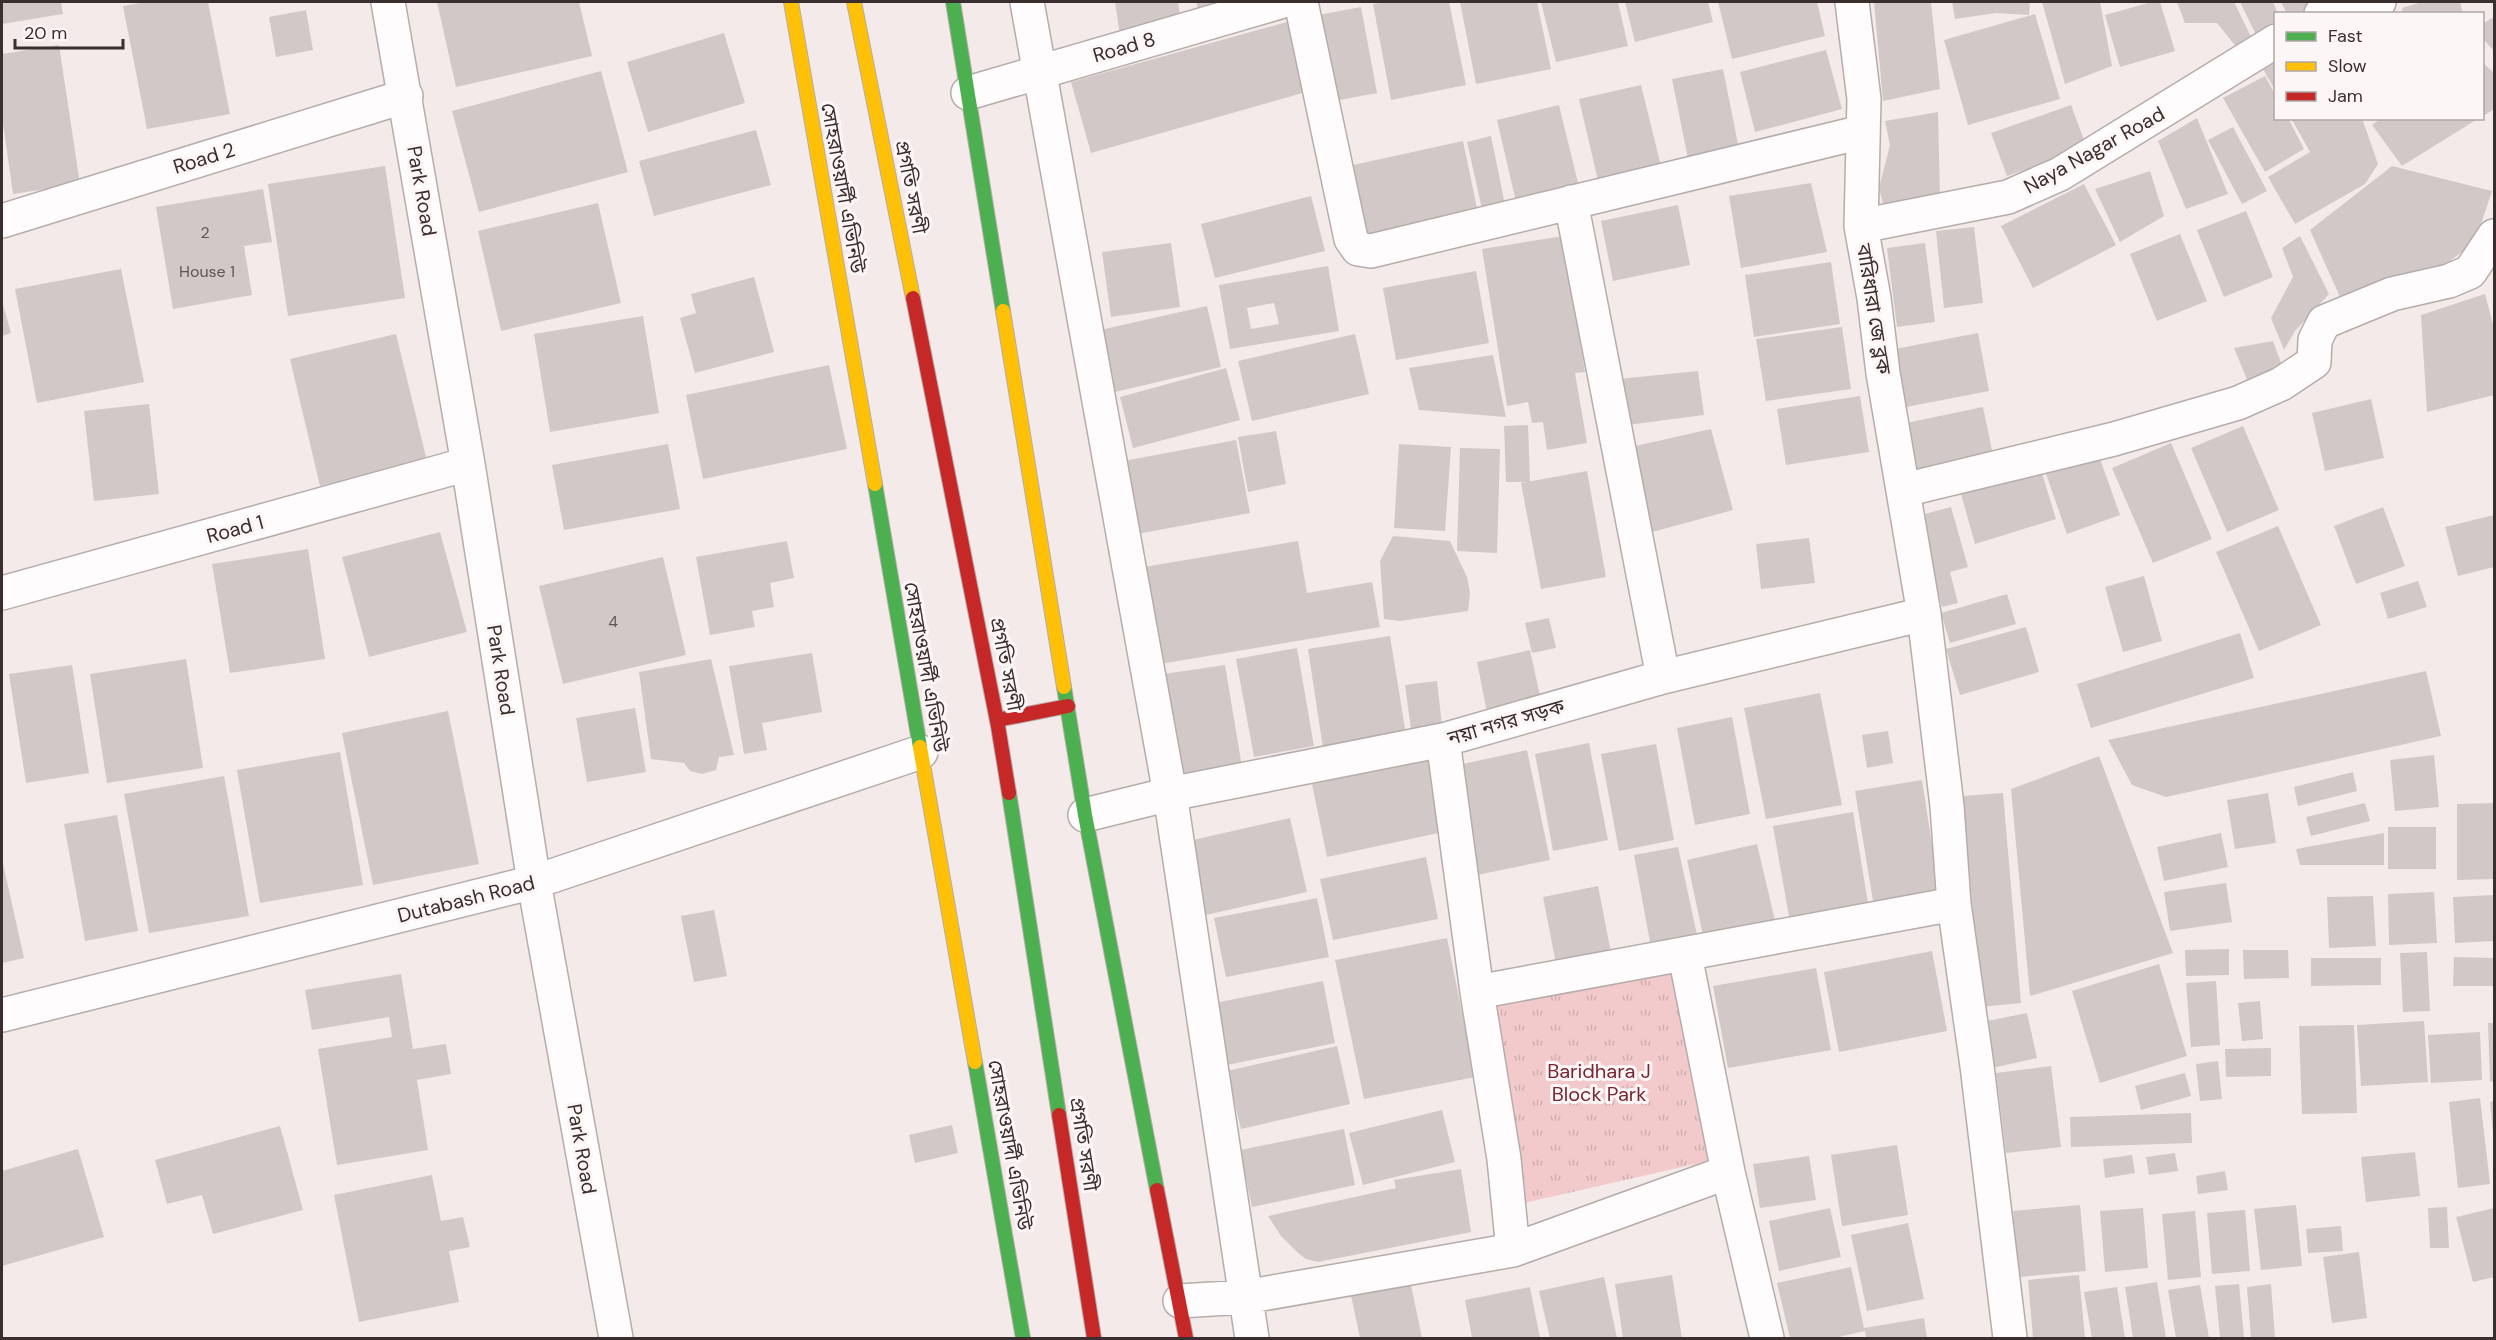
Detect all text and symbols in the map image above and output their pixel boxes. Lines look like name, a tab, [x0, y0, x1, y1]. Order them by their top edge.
scale bar	[15, 12, 123, 50]
legend	[2274, 12, 2484, 120]
text: 20 m	[24, 21, 67, 45]
text: Fast	[2328, 24, 2363, 48]
street label: Road 8	[1090, 26, 1158, 68]
text: Slow	[2328, 54, 2367, 78]
text: Jam	[2328, 84, 2363, 108]
street label: সোহরাওয়ার্দী এভিনিউ	[815, 101, 872, 276]
street label: Naya Nagar Road	[2019, 101, 2169, 199]
street label: Road 2	[170, 136, 238, 180]
street label: প্রগতি সরণী	[889, 138, 933, 237]
street label: Park Road	[401, 144, 443, 238]
house number: 2	[200, 222, 210, 243]
street label: বারিধারা জে ব্লক	[1851, 241, 1897, 377]
house number: House 1	[179, 261, 235, 282]
street label: Road 1	[204, 509, 266, 549]
street label: সোহরাওয়ার্দী এভিনিউ	[898, 580, 955, 755]
house number: 4	[608, 611, 618, 632]
street label: প্রগতি সরণী	[984, 615, 1028, 714]
street label: Park Road	[481, 623, 521, 717]
street label: নয়া নগর সড়ক	[1444, 693, 1568, 751]
street label: Dutabash Road	[395, 869, 537, 929]
street label: সোহরাওয়ার্দী এভিনিউ	[982, 1058, 1039, 1233]
park label: Baridhara J Block Park	[1547, 1058, 1651, 1107]
street label: প্রগতি সরণী	[1064, 1095, 1104, 1194]
street label: Park Road	[561, 1102, 603, 1196]

